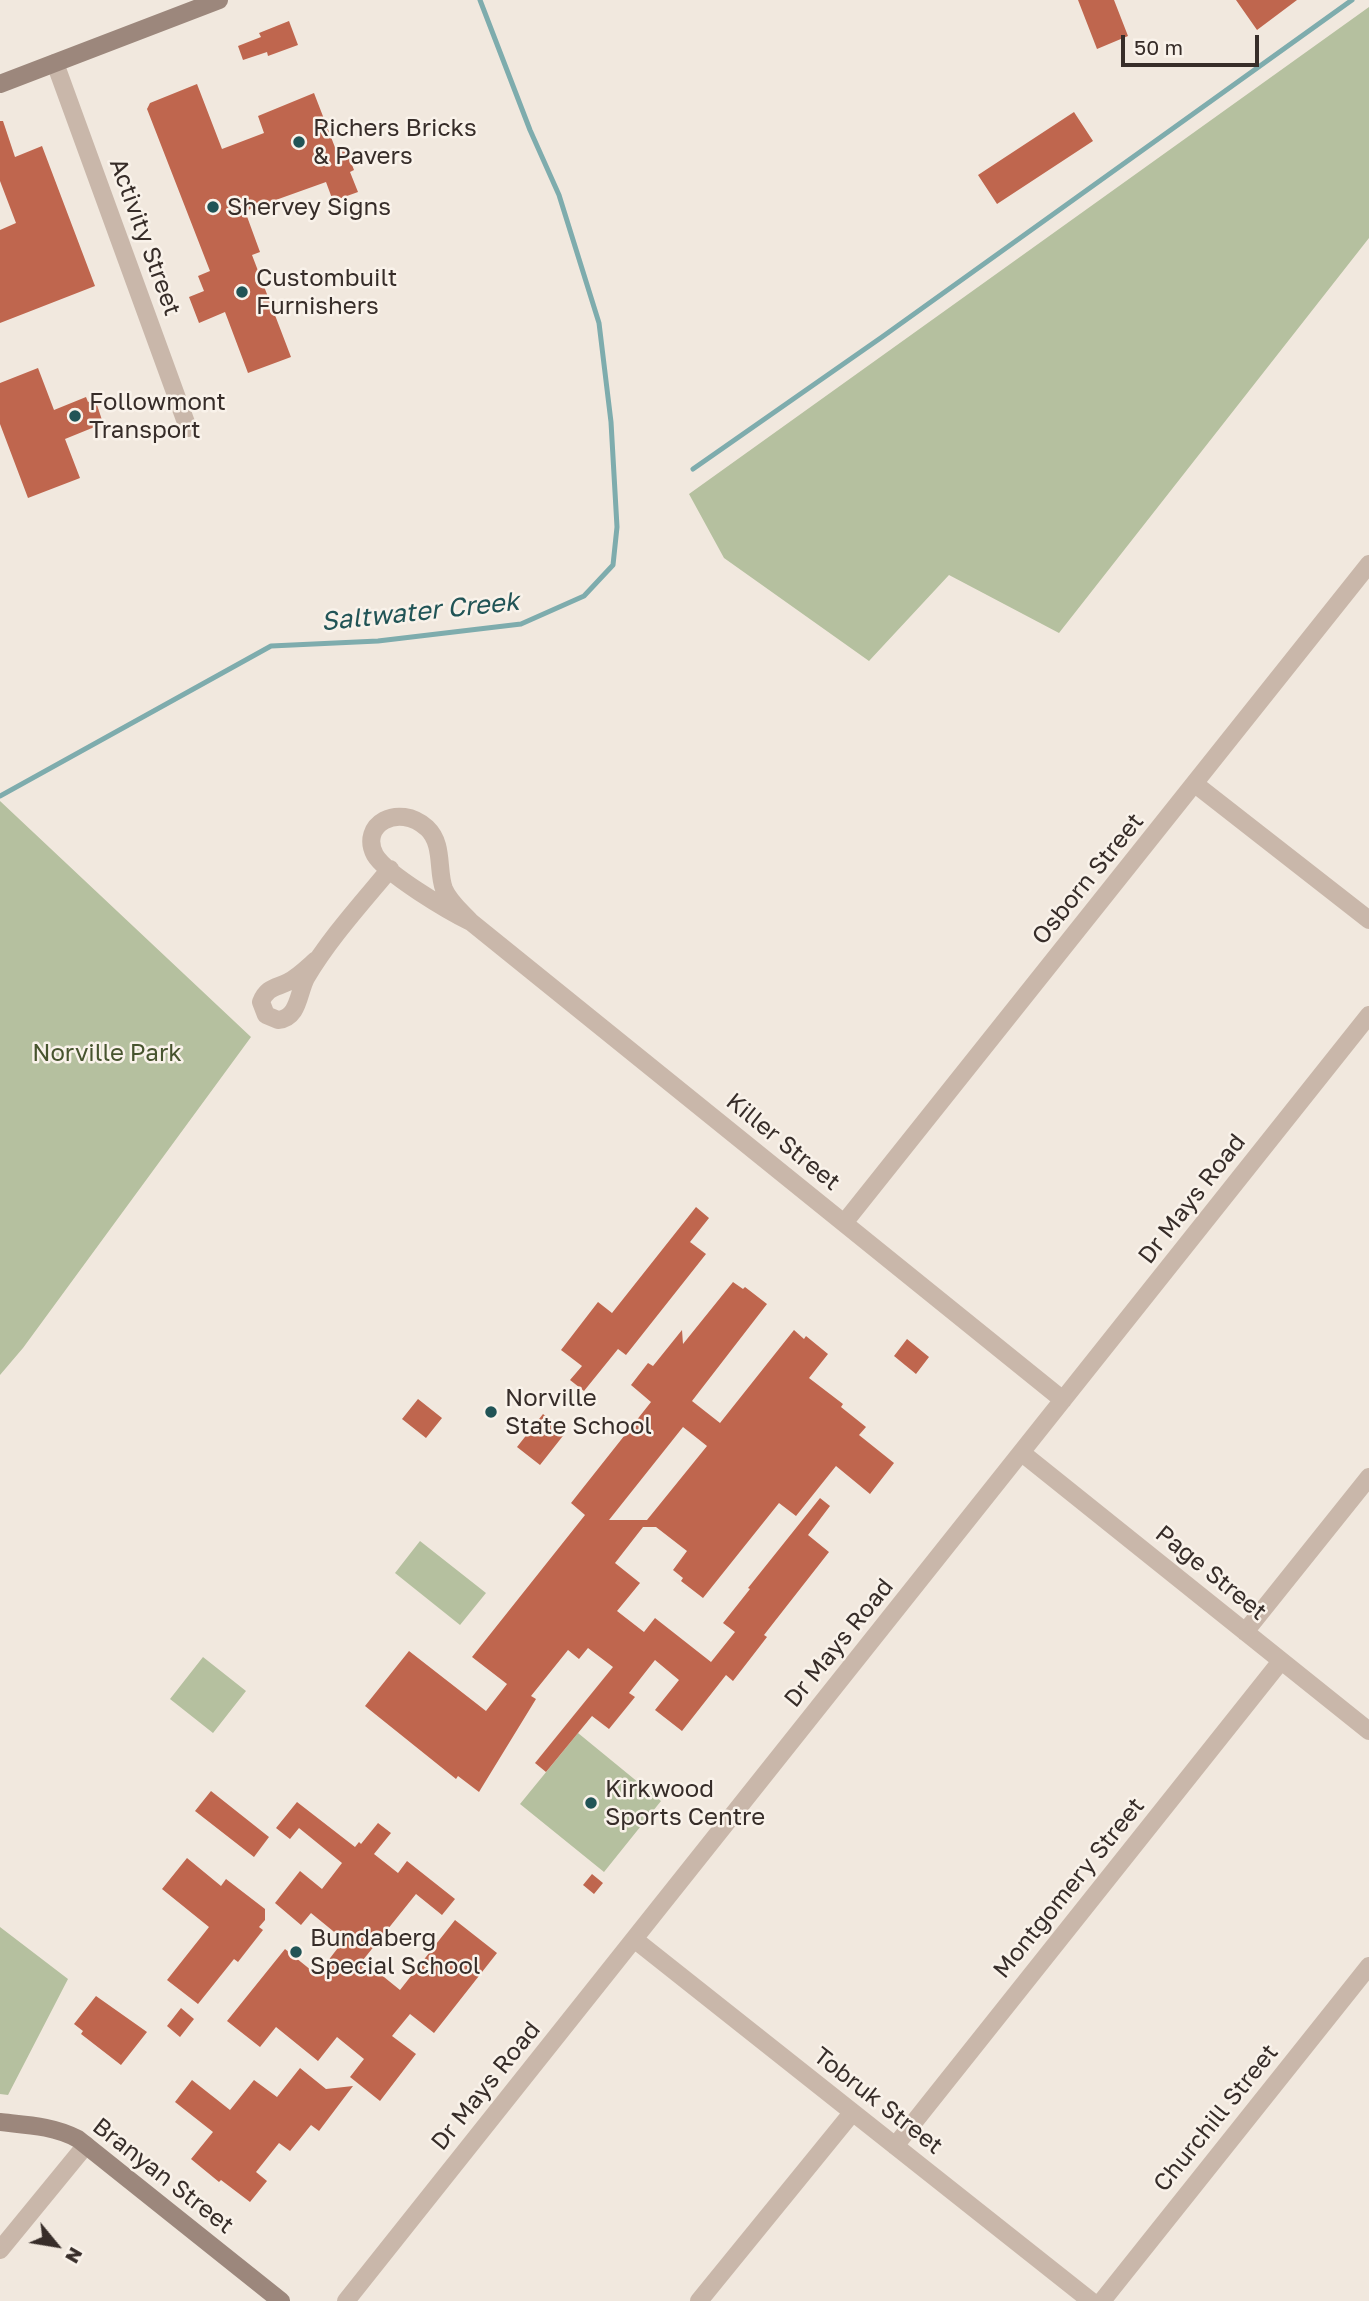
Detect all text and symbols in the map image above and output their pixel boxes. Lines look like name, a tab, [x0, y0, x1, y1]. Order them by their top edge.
scale bar	[1124, 21, 1262, 65]
text: 50 m	[1134, 34, 1183, 60]
place label: Richers Bricks & Pavers	[313, 114, 477, 170]
marker: Richers Bricks & Pavers	[291, 134, 307, 150]
street label: Activity Street	[103, 154, 187, 320]
place label: Shervey Signs	[227, 193, 391, 221]
marker: Shervey Signs	[205, 199, 221, 215]
place label: Custombuilt Furnishers	[256, 264, 397, 320]
marker: Custombuilt Furnishers	[234, 284, 250, 300]
place label: Followmont Transport	[89, 388, 226, 444]
marker: Followmont Transport	[67, 408, 83, 424]
water label: Saltwater Creek	[319, 586, 521, 638]
street label: Osborn Street	[1026, 807, 1150, 951]
park label: Norville Park	[32, 1039, 182, 1067]
street label: Killer Street	[720, 1087, 846, 1197]
street label: Dr Mays Road	[1132, 1128, 1252, 1270]
place label: Norville State School	[505, 1384, 652, 1440]
marker: Norville State School	[483, 1404, 499, 1420]
street label: Page Street	[1150, 1519, 1272, 1627]
street label: Dr Mays Road	[778, 1573, 900, 1713]
place label: Kirkwood Sports Centre	[605, 1775, 765, 1831]
street label: Montgomery Street	[987, 1792, 1151, 1984]
marker: Kirkwood Sports Centre	[583, 1795, 599, 1811]
place label: Bundaberg Special School	[310, 1924, 480, 1980]
marker: Bundaberg Special School	[288, 1944, 304, 1960]
street label: Dr Mays Road	[425, 2016, 547, 2156]
street label: Churchill Street	[1148, 2038, 1284, 2198]
street label: Tobruk Street	[808, 2042, 948, 2160]
street label: Branyan Street	[87, 2112, 239, 2240]
north arrow	[21, 2210, 91, 2280]
text: N	[61, 2244, 88, 2268]

